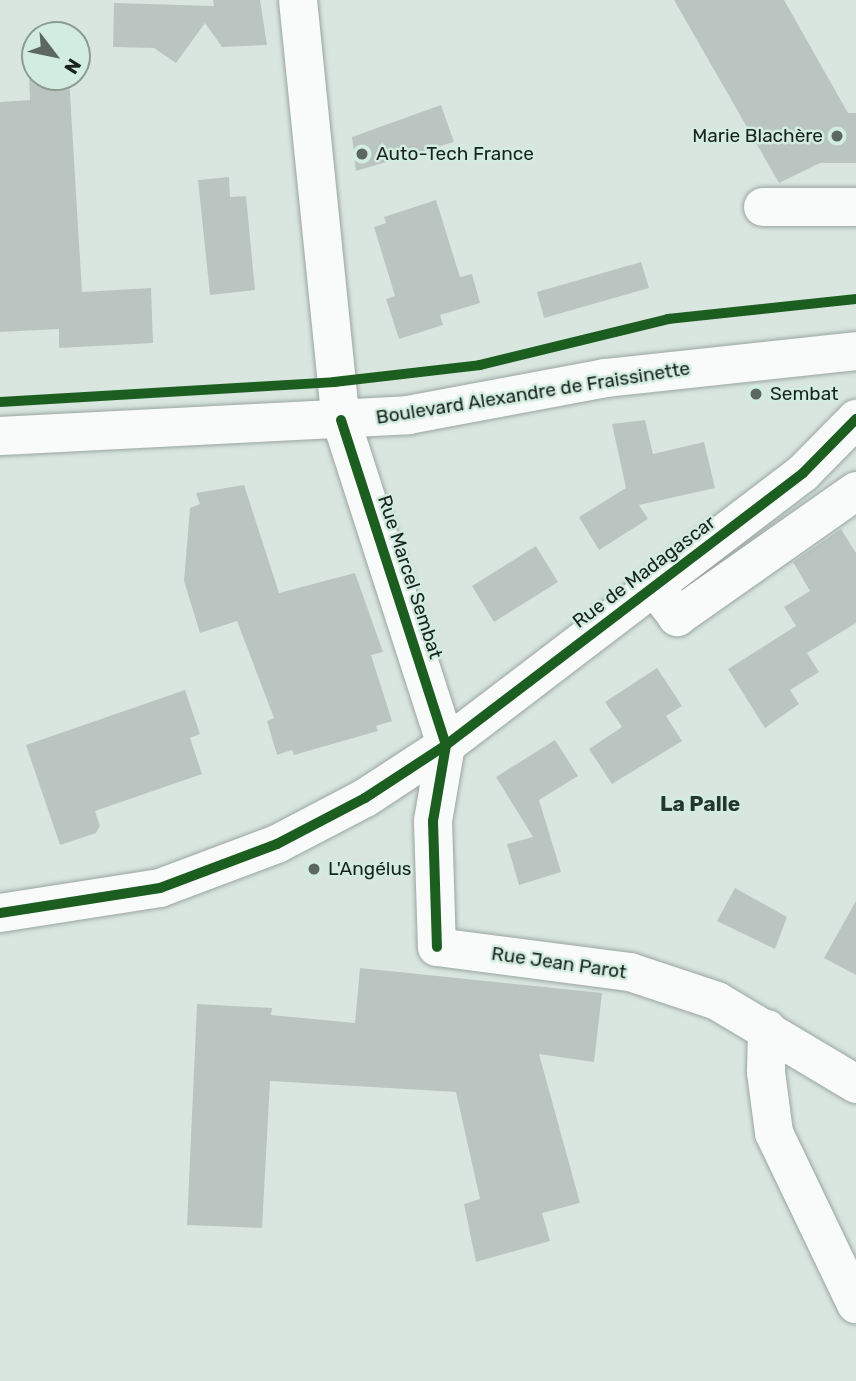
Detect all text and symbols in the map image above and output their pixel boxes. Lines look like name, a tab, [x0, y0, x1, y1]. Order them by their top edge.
north arrow	[21, 21, 91, 91]
text: N	[59, 54, 86, 78]
place label: Marie Blachère	[692, 125, 823, 147]
marker: Marie Blachère	[829, 128, 845, 144]
place label: Auto-Tech France	[376, 143, 534, 165]
marker: Auto-Tech France	[354, 146, 370, 162]
street label: Boulevard Alexandre de Fraissinette	[374, 357, 692, 429]
place label: Sembat	[770, 383, 838, 405]
marker: Sembat	[748, 386, 764, 402]
street label: Rue Marcel Sembat	[373, 492, 447, 662]
street label: Rue de Madagascar	[568, 511, 720, 633]
district label: La Palle	[660, 791, 740, 817]
place label: L'Angélus	[328, 858, 412, 880]
marker: L'Angélus	[306, 861, 322, 877]
street label: Rue Jean Parot	[490, 942, 628, 984]

